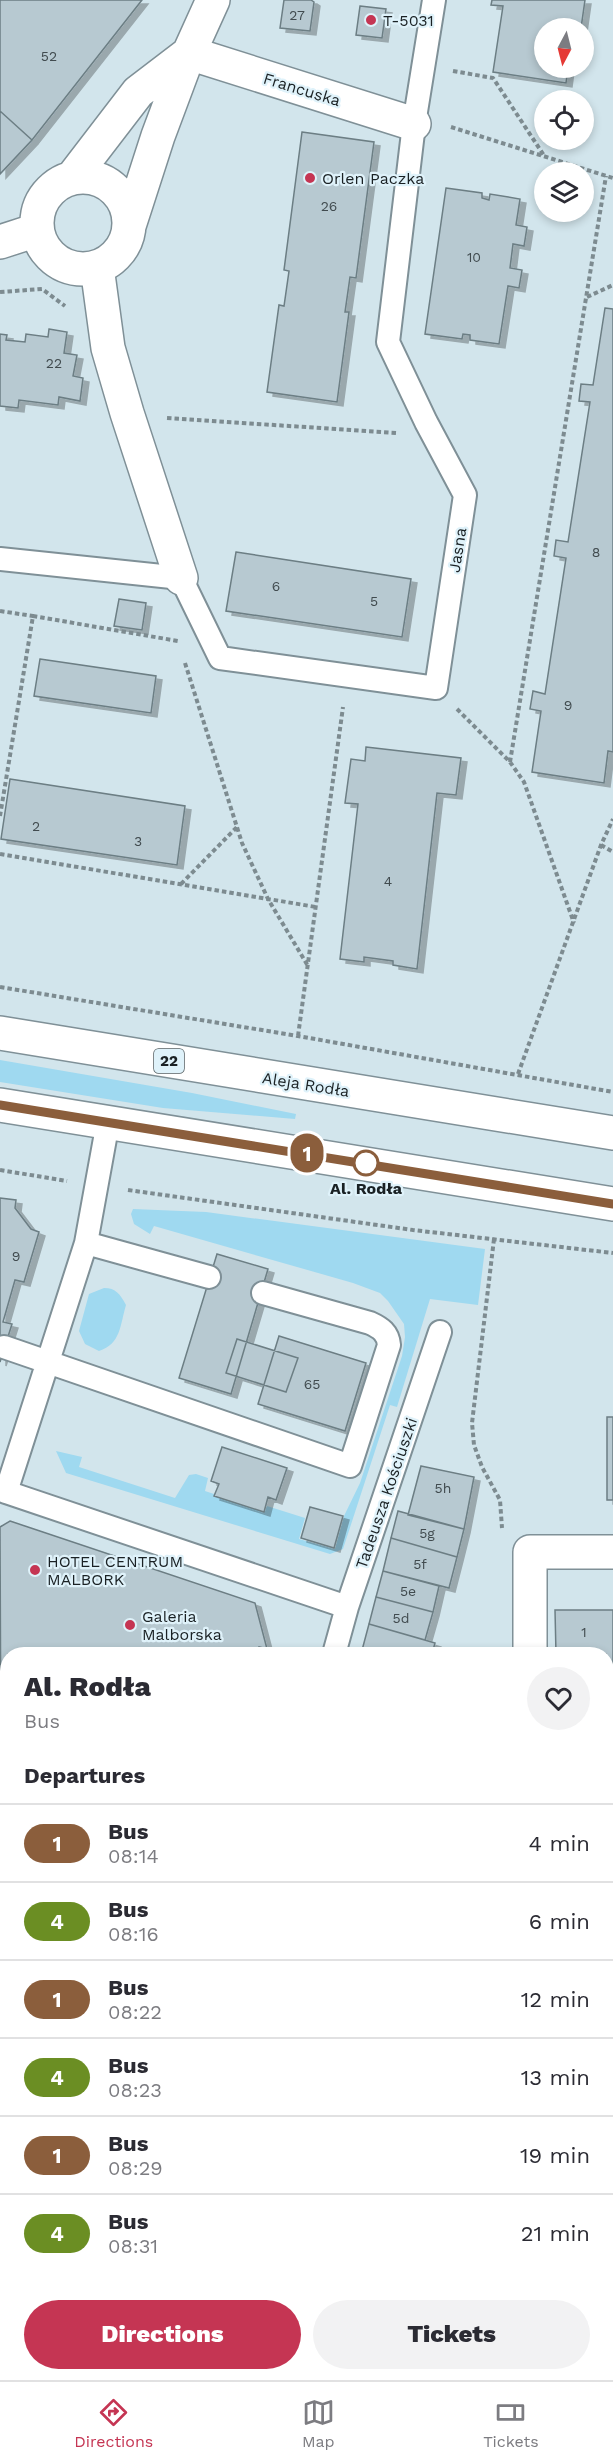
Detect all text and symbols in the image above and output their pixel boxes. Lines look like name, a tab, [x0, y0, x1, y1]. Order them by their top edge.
house number: 27	[289, 7, 305, 23]
place label: T-5031	[383, 11, 434, 30]
marker: T-5031	[364, 13, 378, 27]
north arrow	[534, 18, 594, 78]
map controls	[534, 18, 594, 222]
house number: 52	[41, 48, 57, 64]
street label: Francuska	[261, 69, 343, 110]
button: locate	[534, 90, 594, 150]
button: layers	[534, 162, 594, 222]
place label: Orlen Paczka	[322, 169, 424, 188]
marker: Orlen Paczka	[303, 171, 317, 185]
house number: 26	[321, 198, 337, 214]
house number: 10	[467, 249, 481, 265]
house number: 22	[46, 355, 62, 371]
street label: Jasna	[445, 526, 470, 574]
house number: 8	[592, 544, 600, 560]
house number: 6	[272, 578, 280, 594]
house number: 5	[370, 593, 378, 609]
house number: 9	[564, 697, 572, 713]
house number: 2	[32, 818, 40, 834]
house number: 3	[134, 833, 142, 849]
house number: 4	[384, 873, 392, 889]
road number: 22	[154, 1049, 184, 1073]
street label: Aleja Rodła	[261, 1068, 351, 1101]
line badge: 1	[288, 1134, 326, 1172]
text: 1	[302, 1141, 312, 1166]
marker: Al. Rodła	[353, 1150, 379, 1176]
place label: Al. Rodła	[330, 1179, 403, 1198]
house number: 9	[12, 1248, 20, 1264]
house number: 65	[304, 1376, 320, 1392]
street label: Tadeusza Kościuszki	[352, 1415, 421, 1571]
house number: 5h	[435, 1480, 451, 1496]
house number: 5g	[419, 1525, 435, 1541]
place label: HOTEL CENTRUM MALBORK	[47, 1552, 183, 1589]
house number: 5f	[413, 1556, 427, 1572]
marker: HOTEL CENTRUM MALBORK	[28, 1563, 42, 1577]
house number: 5e	[400, 1583, 416, 1599]
place label: Galeria Malborska	[142, 1607, 222, 1644]
house number: 5d	[393, 1610, 409, 1626]
marker: Galeria Malborska	[123, 1618, 137, 1632]
house number: 1	[581, 1624, 587, 1640]
button: heart	[527, 1667, 590, 1730]
text: Al. Rodła	[24, 1670, 151, 1703]
text: Bus	[24, 1709, 60, 1733]
text: Departures	[24, 1763, 145, 1788]
text: Bus	[108, 1819, 148, 1844]
text: 1	[52, 1831, 62, 1856]
text: 4 min	[529, 1831, 590, 1856]
text: 08:14	[108, 1844, 159, 1868]
text: Bus	[108, 1897, 148, 1922]
text: 4	[50, 1909, 64, 1934]
text: 6 min	[529, 1909, 590, 1934]
text: 08:16	[108, 1922, 159, 1946]
text: Bus	[108, 1975, 148, 2000]
text: 1	[52, 1987, 62, 2012]
text: 12 min	[521, 1987, 590, 2012]
text: 08:22	[108, 2000, 162, 2024]
text: Bus	[108, 2053, 148, 2078]
text: 4	[50, 2065, 64, 2090]
text: 13 min	[521, 2065, 590, 2090]
text: 08:23	[108, 2078, 162, 2102]
text: Bus	[108, 2131, 148, 2156]
text: 1	[52, 2143, 62, 2168]
text: 19 min	[520, 2143, 590, 2168]
text: 08:29	[108, 2156, 163, 2180]
text: Bus	[108, 2209, 148, 2234]
text: 4	[50, 2221, 64, 2246]
text: 21 min	[521, 2221, 590, 2246]
text: 08:31	[108, 2234, 158, 2258]
button: Directions	[24, 2300, 301, 2369]
button: Tickets	[313, 2300, 590, 2369]
tab: Directions	[74, 2396, 153, 2451]
tab: Map	[302, 2396, 335, 2451]
tab: Tickets	[483, 2396, 539, 2451]

